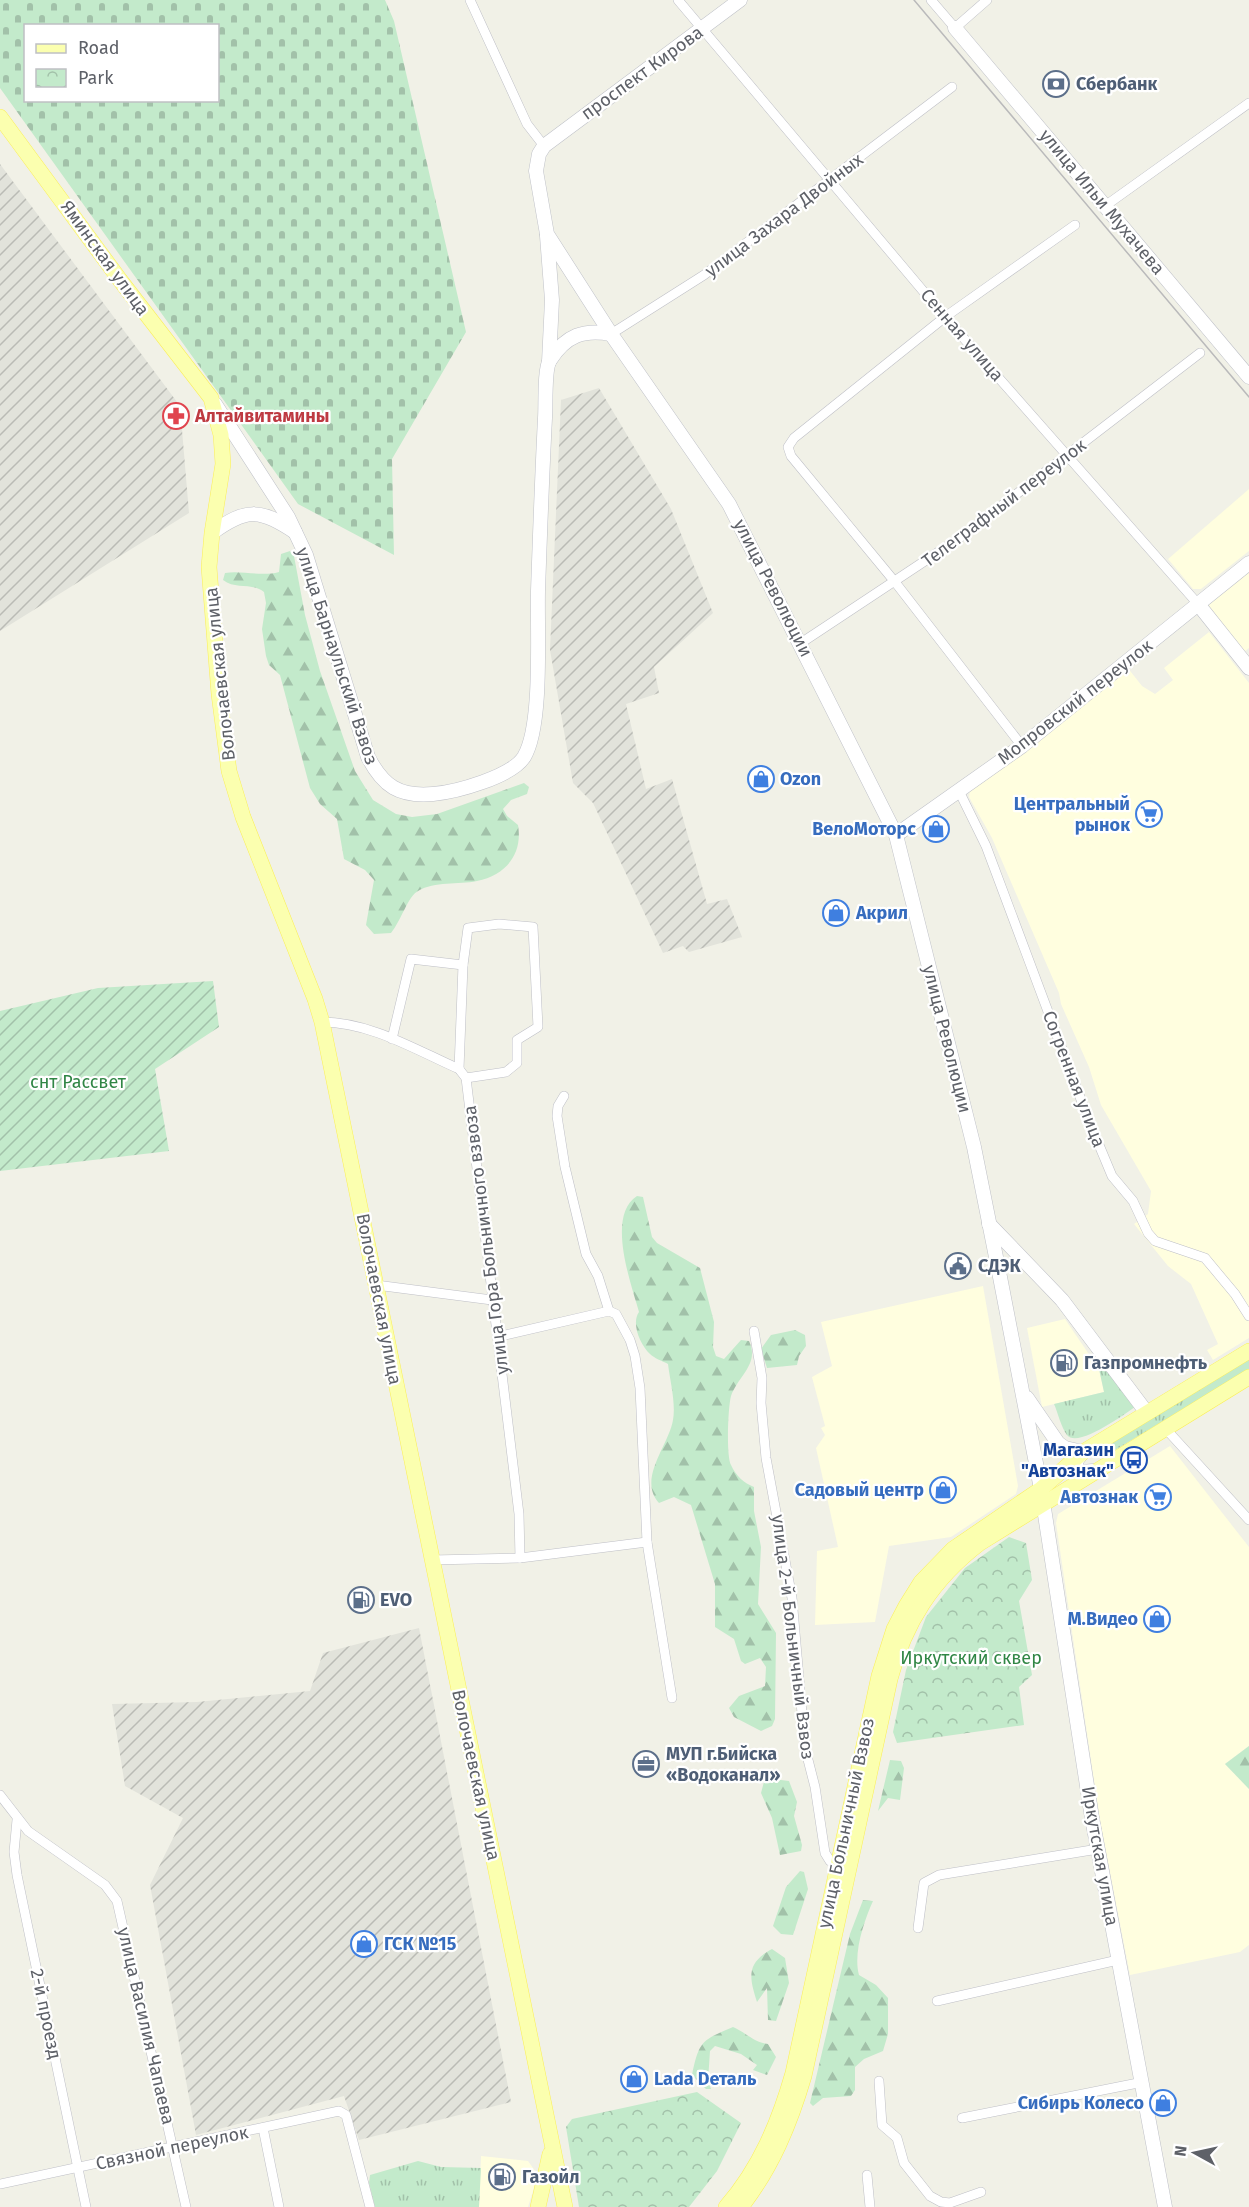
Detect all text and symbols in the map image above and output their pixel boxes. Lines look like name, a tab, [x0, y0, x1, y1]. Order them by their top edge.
street label: проспект Кирова	[577, 21, 707, 125]
legend	[24, 24, 219, 102]
text: Road	[78, 37, 120, 59]
text: Park	[78, 67, 114, 89]
bank icon: Сбербанк	[1041, 69, 1071, 99]
place label: Сбербанк	[1076, 73, 1158, 95]
street label: улица Ильи Мухачева	[1035, 125, 1169, 279]
street label: улица Захара Двойных	[701, 148, 868, 282]
street label: Яминская улица	[56, 196, 154, 320]
street label: Сенная улица	[916, 284, 1008, 386]
pharmacy icon: Алтайвитамины	[161, 401, 191, 431]
place label: Алтайвитамины	[194, 405, 329, 427]
street label: Телеграфный переулок	[917, 434, 1091, 572]
street label: улица Революции	[729, 515, 817, 661]
street label: улица Барнаульский Взвоз	[291, 544, 383, 768]
street label: Волочаевская улица	[200, 586, 240, 762]
street label: Мопровский переулок	[993, 634, 1157, 769]
shop icon: Ozon	[746, 764, 776, 794]
place label: Ozon	[780, 768, 821, 790]
place label: Центральный рынок	[1014, 793, 1130, 836]
supermarket icon: Центральный рынок	[1134, 799, 1164, 829]
shop icon: ВелоМоторс	[921, 814, 951, 844]
place label: ВелоМоторс	[812, 818, 916, 840]
shop icon: Акрил	[821, 898, 851, 928]
place label: Акрил	[855, 902, 908, 924]
street label: улица Революции	[918, 963, 976, 1115]
street label: Согренная улица	[1038, 1008, 1110, 1150]
park label: снт Рассвет	[30, 1071, 127, 1093]
street label: улица Гора Больничного взвоза	[459, 1104, 513, 1376]
street label: Волочаевская улица	[352, 1211, 406, 1387]
public building icon: СДЭК	[943, 1251, 973, 1281]
place label: СДЭК	[978, 1255, 1021, 1277]
fuel station icon: Газпромнефть	[1049, 1348, 1079, 1378]
place label: Газпромнефть	[1084, 1352, 1208, 1374]
place label: Магазин "Автознак"	[1021, 1439, 1114, 1482]
bus stop icon: Магазин "Автознак"	[1119, 1445, 1149, 1475]
shop icon: Садовый центр	[928, 1475, 958, 1505]
place label: Садовый центр	[795, 1479, 924, 1501]
supermarket icon: Автознак	[1143, 1482, 1173, 1512]
place label: Автознак	[1059, 1486, 1138, 1508]
street label: улица 2-й Больничный Взвоз	[767, 1513, 819, 1761]
fuel station icon: EVO	[346, 1585, 376, 1615]
place label: EVO	[380, 1589, 412, 1611]
shop icon: М.Видео	[1142, 1604, 1172, 1634]
place label: М.Видео	[1067, 1608, 1138, 1630]
park label: Иркутский сквер	[900, 1647, 1042, 1669]
street label: Волочаевская улица	[447, 1688, 505, 1862]
street label: улица Больничный Взвоз	[813, 1716, 879, 1930]
place label: МУП г.Бийска «Водоканал»	[666, 1743, 781, 1786]
office icon: МУП г.Бийска «Водоканал»	[631, 1749, 661, 1779]
street label: Иркутская улица	[1077, 1785, 1123, 1927]
street label: улица Василия Чапаева	[113, 1925, 179, 2127]
shop icon: ГСК №15	[349, 1929, 379, 1959]
place label: ГСК №15	[384, 1933, 457, 1955]
street label: 2-й проезд	[26, 1967, 66, 2061]
shop icon: Lada Dеталь	[619, 2064, 649, 2094]
place label: Lada Dеталь	[654, 2068, 757, 2090]
shop icon: Сибирь Колесо	[1148, 2088, 1178, 2118]
place label: Сибирь Колесо	[1018, 2092, 1144, 2114]
street label: Связной переулок	[94, 2121, 251, 2175]
north arrow	[1165, 2123, 1225, 2183]
text: N	[1170, 2144, 1191, 2158]
fuel station icon: Газойл	[487, 2162, 517, 2192]
place label: Газойл	[522, 2166, 579, 2188]

